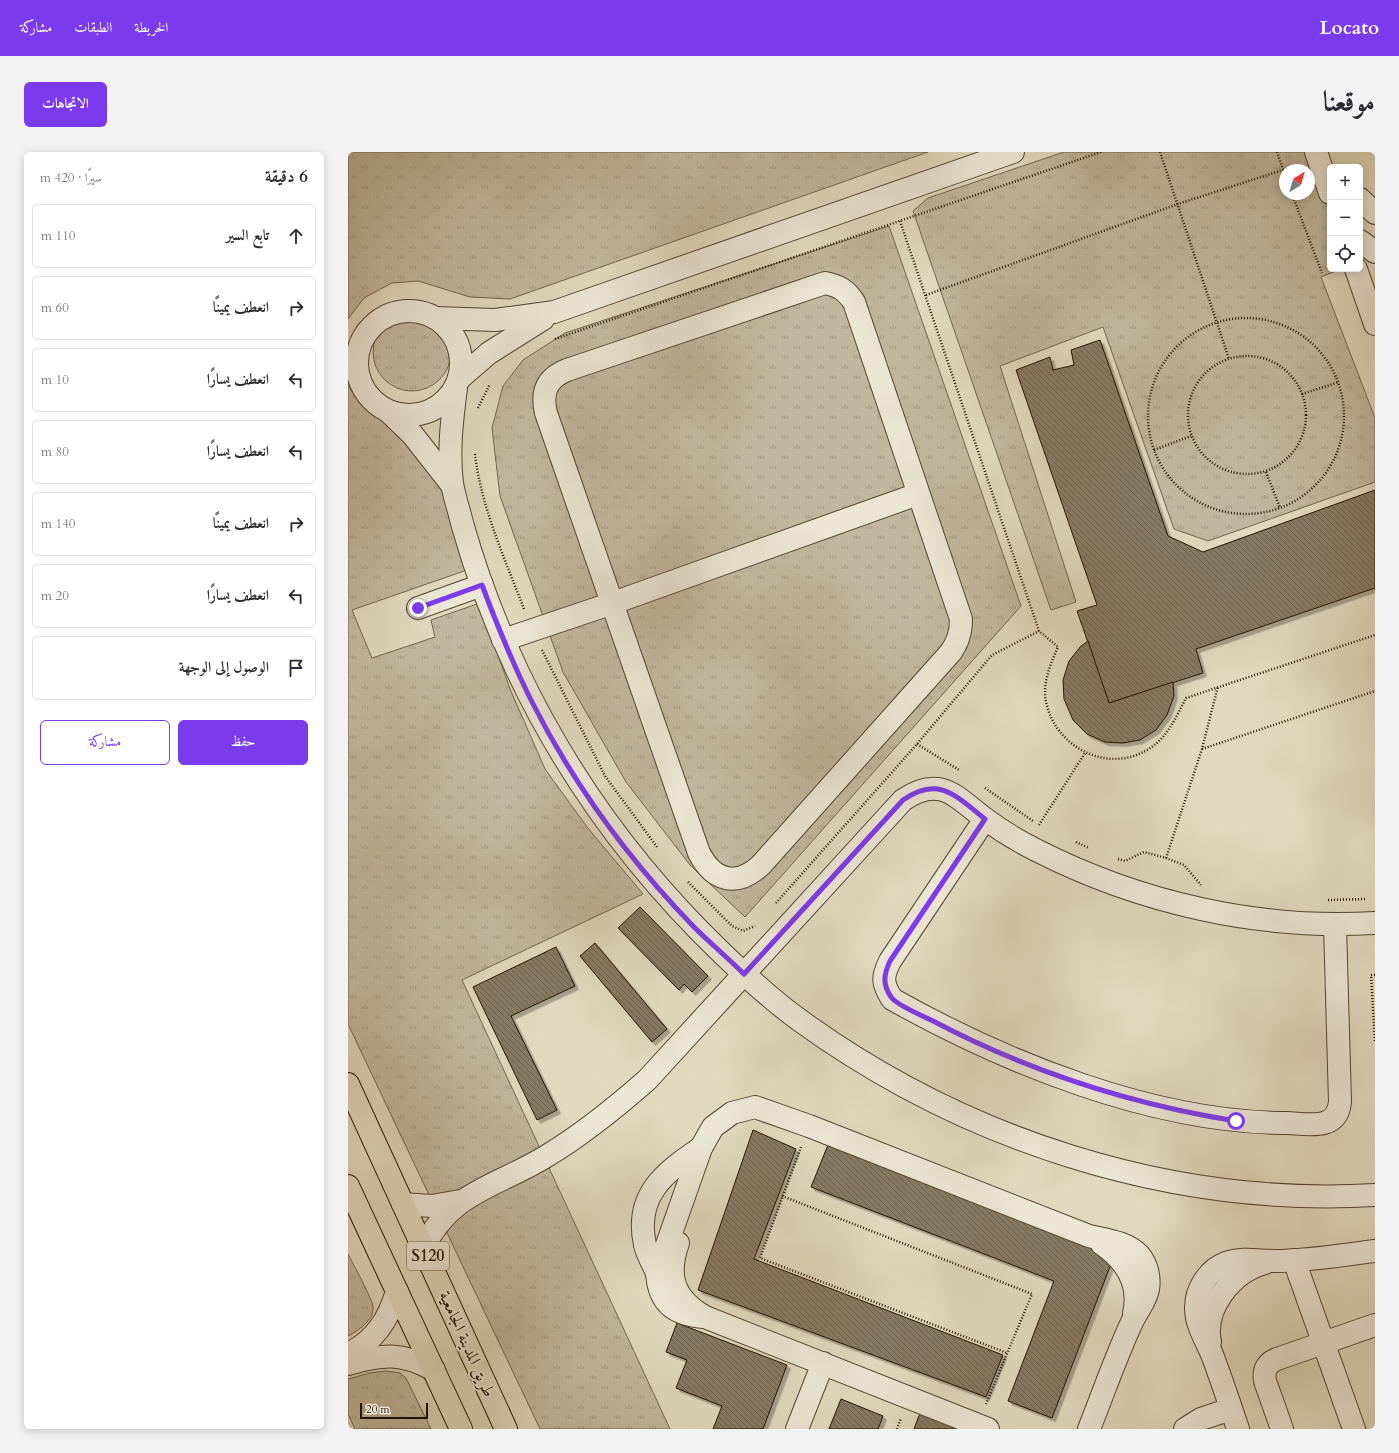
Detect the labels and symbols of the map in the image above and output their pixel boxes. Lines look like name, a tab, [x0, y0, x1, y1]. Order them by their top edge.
north arrow	[1279, 164, 1315, 200]
route end	[409, 599, 427, 617]
route start	[1227, 1112, 1245, 1130]
road number: S120	[407, 1242, 449, 1270]
street label: طريق المدينة الجامعية	[433, 1287, 501, 1401]
scale bar	[360, 1401, 428, 1420]

